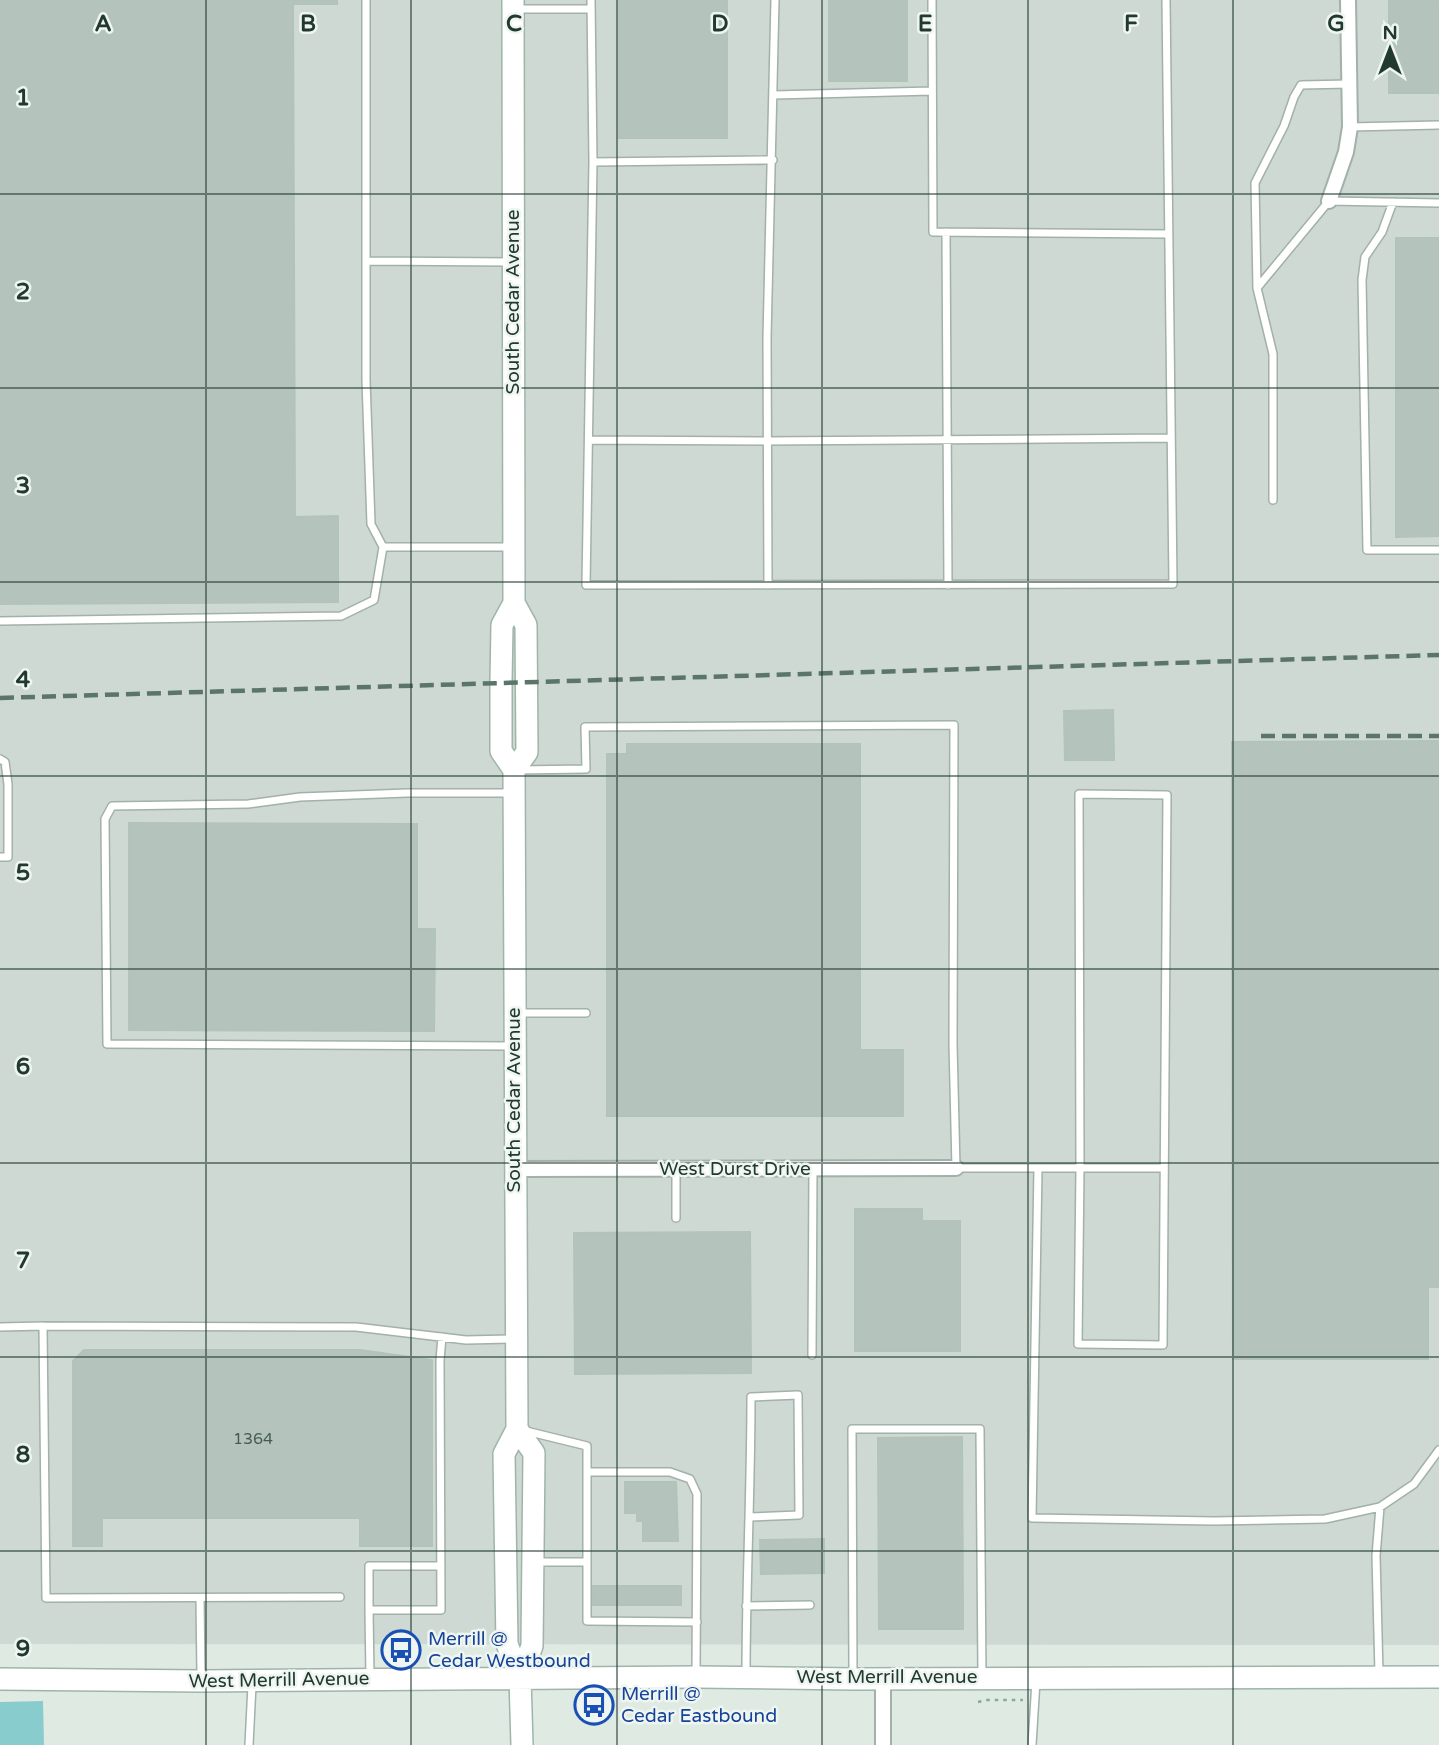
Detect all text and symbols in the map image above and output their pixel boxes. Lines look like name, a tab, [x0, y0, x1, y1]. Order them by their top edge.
text: A	[94, 10, 112, 38]
text: B	[300, 10, 316, 38]
text: C	[506, 10, 522, 38]
text: D	[711, 10, 729, 38]
text: E	[918, 10, 932, 38]
text: F	[1124, 10, 1138, 38]
text: G	[1327, 10, 1345, 38]
north arrow	[1355, 14, 1425, 84]
text: N	[1382, 22, 1398, 44]
text: 1	[16, 84, 30, 112]
street label: South Cedar Avenue	[502, 209, 524, 395]
text: 2	[16, 278, 30, 306]
text: 3	[16, 472, 30, 500]
text: 4	[16, 666, 31, 694]
text: 5	[16, 859, 30, 887]
street label: South Cedar Avenue	[503, 1007, 525, 1193]
text: 6	[16, 1053, 30, 1081]
street label: West Durst Drive	[659, 1158, 811, 1180]
text: 7	[16, 1247, 30, 1275]
house number: 1364	[233, 1429, 273, 1449]
text: 8	[16, 1441, 30, 1469]
place label: Merrill @ Cedar Westbound	[428, 1628, 591, 1672]
bus stop icon: Merrill @ Cedar Westbound	[380, 1629, 422, 1671]
text: 9	[16, 1635, 30, 1663]
street label: West Merrill Avenue	[797, 1666, 977, 1688]
street label: West Merrill Avenue	[188, 1667, 370, 1693]
place label: Merrill @ Cedar Eastbound	[621, 1683, 777, 1727]
bus stop icon: Merrill @ Cedar Eastbound	[573, 1684, 615, 1726]

